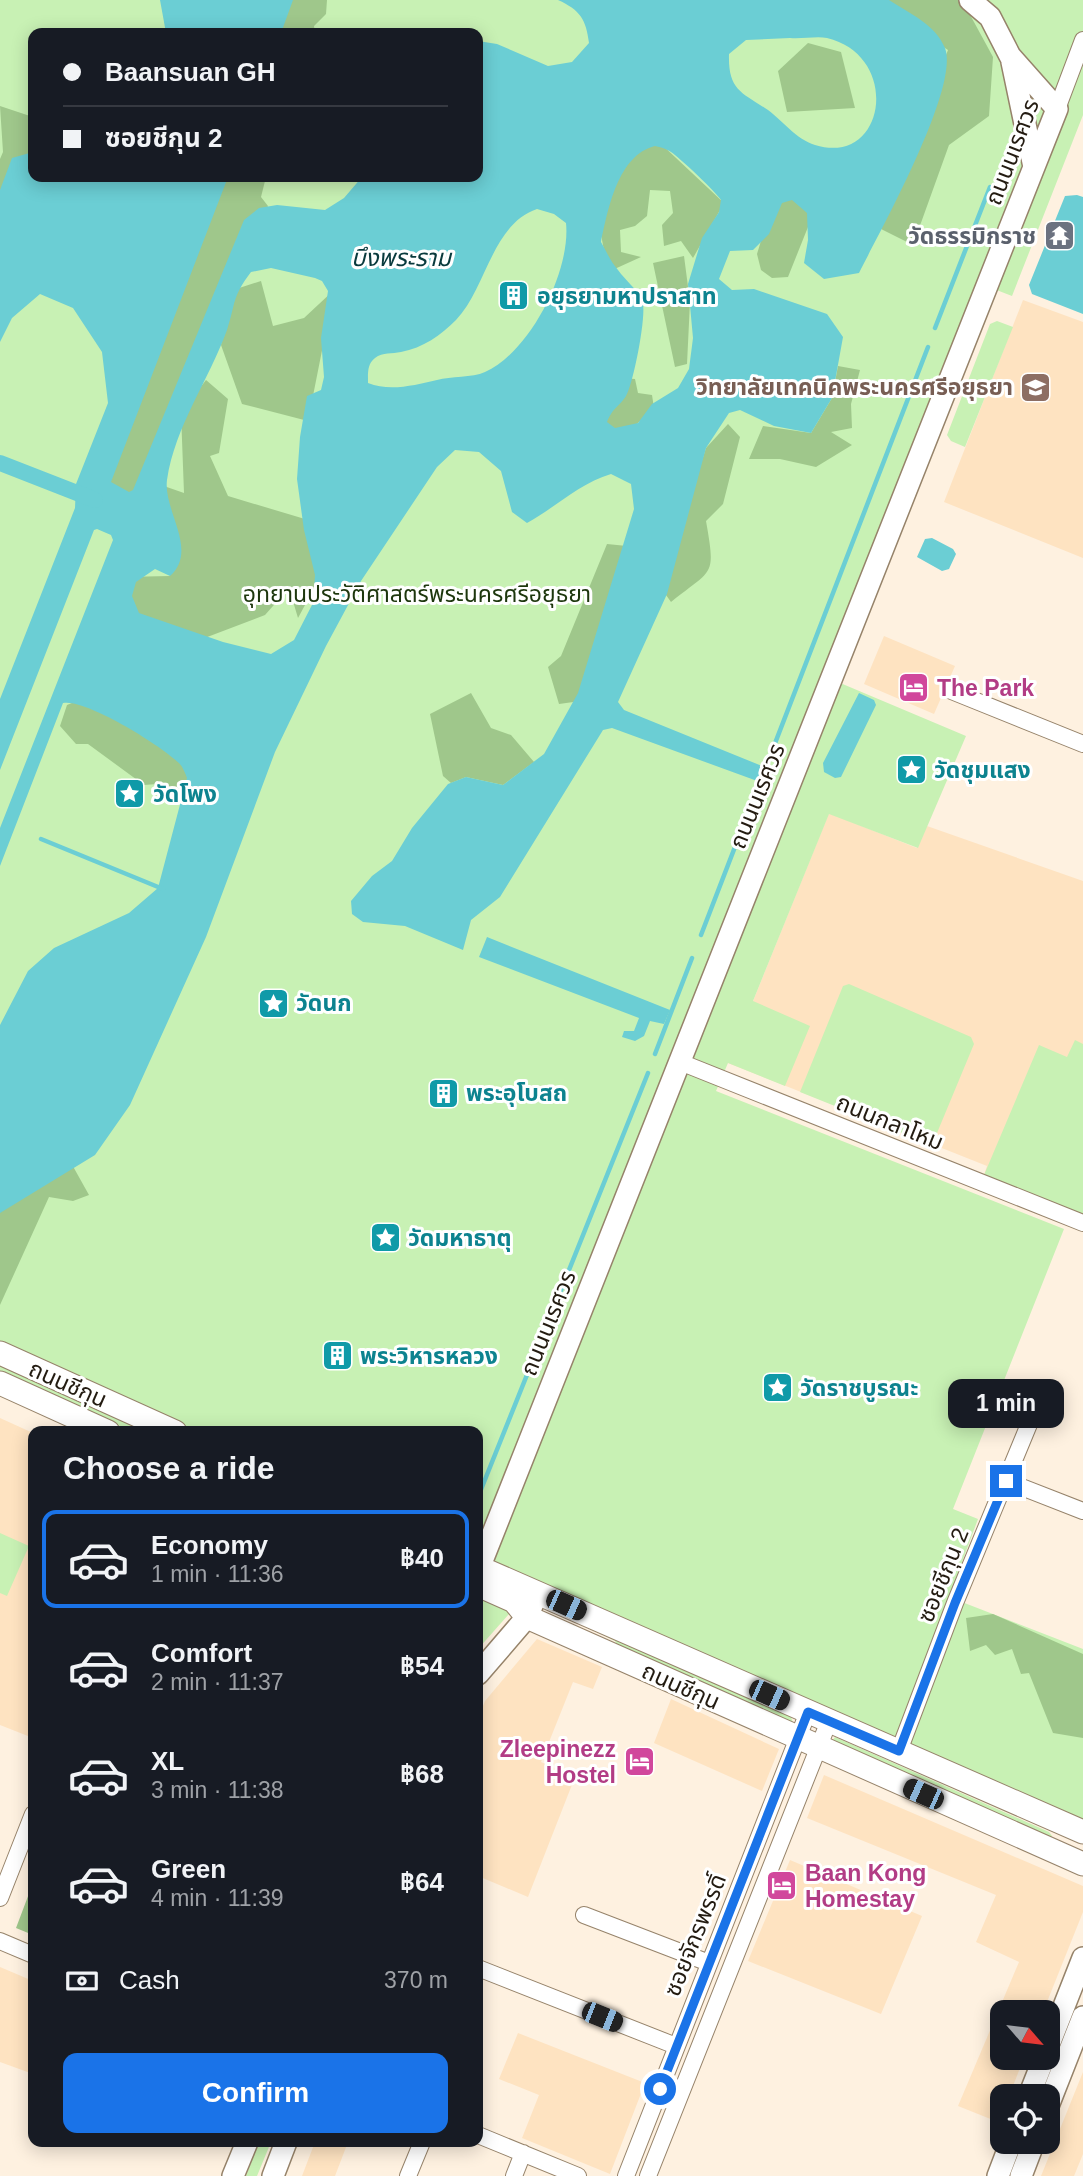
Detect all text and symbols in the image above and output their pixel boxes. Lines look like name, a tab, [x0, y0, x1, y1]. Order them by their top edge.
text: Baansuan GH	[105, 57, 276, 87]
street label: ถนนนเรศวร	[980, 96, 1044, 208]
text: ซอยชีกุน 2	[105, 123, 223, 153]
temple icon: วัดธรรมิกราช	[1042, 219, 1076, 253]
place label: วัดธรรมิกราช	[908, 223, 1036, 249]
water label: บึงพระราม	[351, 244, 453, 271]
building icon: อยุธยามหาปราสาท	[497, 279, 531, 313]
place label: อยุธยามหาปราสาท	[537, 283, 716, 310]
school or university icon: วิทยาลัยเทคนิคพระนครศรีอยุธยา	[1019, 370, 1053, 404]
place label: วิทยาลัยเทคนิคพระนครศรีอยุธยา	[695, 374, 1013, 401]
park label: อุทยานประวัติศาสตร์พระนครศรีอยุธยา	[243, 581, 591, 608]
hotel icon: The Park	[897, 671, 931, 705]
place label: The Park	[937, 675, 1034, 701]
street label: ถนนนเรศวร	[724, 740, 790, 852]
place icon: วัดชุมแสง	[894, 753, 928, 787]
place label: วัดชุมแสง	[934, 757, 1031, 784]
place icon: วัดโพง	[113, 777, 147, 811]
place label: วัดโพง	[153, 781, 217, 807]
place icon: วัดนก	[256, 986, 290, 1020]
place label: วัดนก	[296, 990, 352, 1016]
building icon: พระอุโบสถ	[426, 1076, 460, 1110]
place label: พระอุโบสถ	[466, 1080, 567, 1107]
street label: ถนนกลาโหม	[833, 1089, 947, 1155]
place icon: วัดมหาธาตุ	[368, 1221, 402, 1255]
place label: วัดมหาธาตุ	[408, 1225, 511, 1252]
street label: ถนนนเรศวร	[515, 1267, 581, 1379]
building icon: พระวิหารหลวง	[320, 1339, 354, 1373]
place label: พระวิหารหลวง	[360, 1343, 498, 1369]
street label: ถนนชีกุน	[25, 1355, 111, 1414]
place icon: วัดราชบูรณะ	[760, 1371, 794, 1405]
place label: วัดราชบูรณะ	[800, 1375, 918, 1402]
callout: 1 min	[948, 1380, 1064, 1428]
text: 1 min	[976, 1390, 1036, 1416]
text: Choose a ride	[63, 1450, 275, 1486]
route end	[990, 1465, 1022, 1497]
street label: ซอยชีกุน 2	[912, 1524, 975, 1626]
icon: car	[67, 1528, 130, 1591]
text: Economy	[151, 1530, 268, 1560]
text: ฿40	[400, 1543, 444, 1573]
text: 1 min · 11:36	[151, 1561, 284, 1587]
car	[543, 1587, 590, 1623]
icon: car	[67, 1636, 130, 1699]
text: Comfort	[151, 1638, 252, 1668]
text: ฿54	[400, 1651, 444, 1681]
street label: ถนนชีกุน	[638, 1657, 724, 1716]
text: 2 min · 11:37	[151, 1669, 284, 1695]
car	[746, 1677, 793, 1713]
place label: Zleepinezz Hostel	[500, 1736, 616, 1788]
icon: car	[67, 1744, 130, 1807]
hotel icon: Zleepinezz Hostel	[622, 1745, 656, 1779]
text: XL	[151, 1746, 184, 1776]
text: ฿68	[400, 1759, 444, 1789]
car	[900, 1776, 947, 1812]
text: 3 min · 11:38	[151, 1777, 284, 1803]
icon: car	[67, 1852, 130, 1915]
text: Green	[151, 1854, 226, 1884]
place label: Baan Kong Homestay	[805, 1860, 926, 1912]
text: ฿64	[400, 1867, 444, 1897]
hotel icon: Baan Kong Homestay	[765, 1869, 799, 1903]
street label: ซอยจักรพรรดิ์	[658, 1870, 731, 2000]
text: 4 min · 11:39	[151, 1885, 284, 1911]
icon: cash	[63, 1962, 101, 2000]
text: Cash	[119, 1965, 180, 1995]
text: 370 m	[384, 1967, 448, 1993]
car	[579, 1999, 626, 2035]
north arrow	[990, 2000, 1060, 2070]
map controls	[990, 2000, 1060, 2154]
button: Confirm	[63, 2053, 448, 2133]
route start	[644, 2073, 676, 2105]
button: locate	[990, 2084, 1060, 2154]

